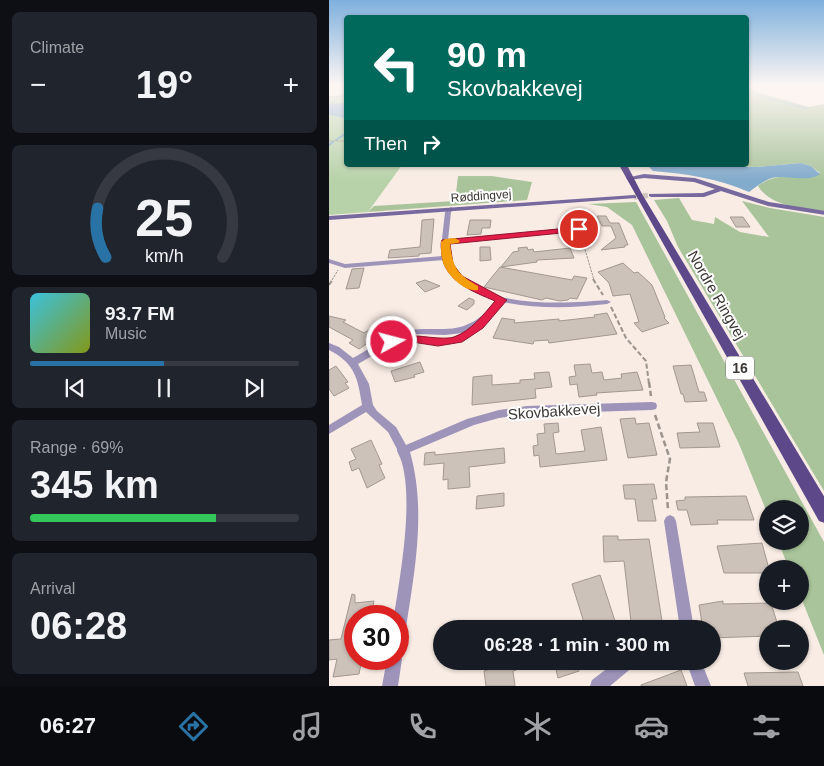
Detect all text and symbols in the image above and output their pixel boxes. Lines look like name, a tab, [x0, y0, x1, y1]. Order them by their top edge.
icon: left	[364, 35, 429, 100]
text: 90 m	[447, 35, 527, 74]
text: Climate	[30, 39, 84, 56]
text: 19°	[136, 64, 193, 106]
text: −	[30, 69, 46, 100]
text: +	[283, 69, 299, 100]
text: Skovbakkevej	[447, 76, 583, 101]
icon: right	[417, 130, 445, 158]
text: Then	[364, 133, 407, 154]
street label: Røddingvej	[450, 187, 512, 205]
text: 25	[136, 189, 193, 247]
pin	[558, 208, 600, 250]
icon: arrive	[565, 215, 593, 243]
text: km/h	[145, 246, 184, 266]
street label: Nordre Ringvej	[685, 247, 749, 343]
text: 93.7 FM	[105, 303, 175, 324]
position arrow	[365, 315, 417, 367]
text: Music	[105, 325, 147, 342]
road number: 16	[726, 356, 754, 379]
icon: previous	[61, 374, 89, 402]
icon: pause	[150, 374, 178, 402]
icon: next	[240, 374, 268, 402]
street label: Skovbakkevej	[507, 399, 601, 423]
text: Range · 69%	[30, 439, 123, 456]
text: 345 km	[30, 464, 159, 506]
map controls	[759, 500, 809, 670]
button: layers	[759, 500, 809, 550]
button: +	[759, 560, 809, 610]
text: Arrival	[30, 580, 75, 597]
text: 06:28	[30, 605, 127, 647]
speed limit sign: 30	[344, 605, 409, 670]
button: −	[759, 620, 809, 670]
text: 06:28 · 1 min · 300 m	[484, 634, 670, 655]
icon: directions	[176, 709, 211, 744]
icon: music	[290, 709, 325, 744]
icon: phone	[405, 709, 440, 744]
icon: climate	[520, 709, 555, 744]
icon: car	[634, 709, 669, 744]
icon: filters	[749, 709, 784, 744]
text: 06:27	[40, 713, 96, 738]

